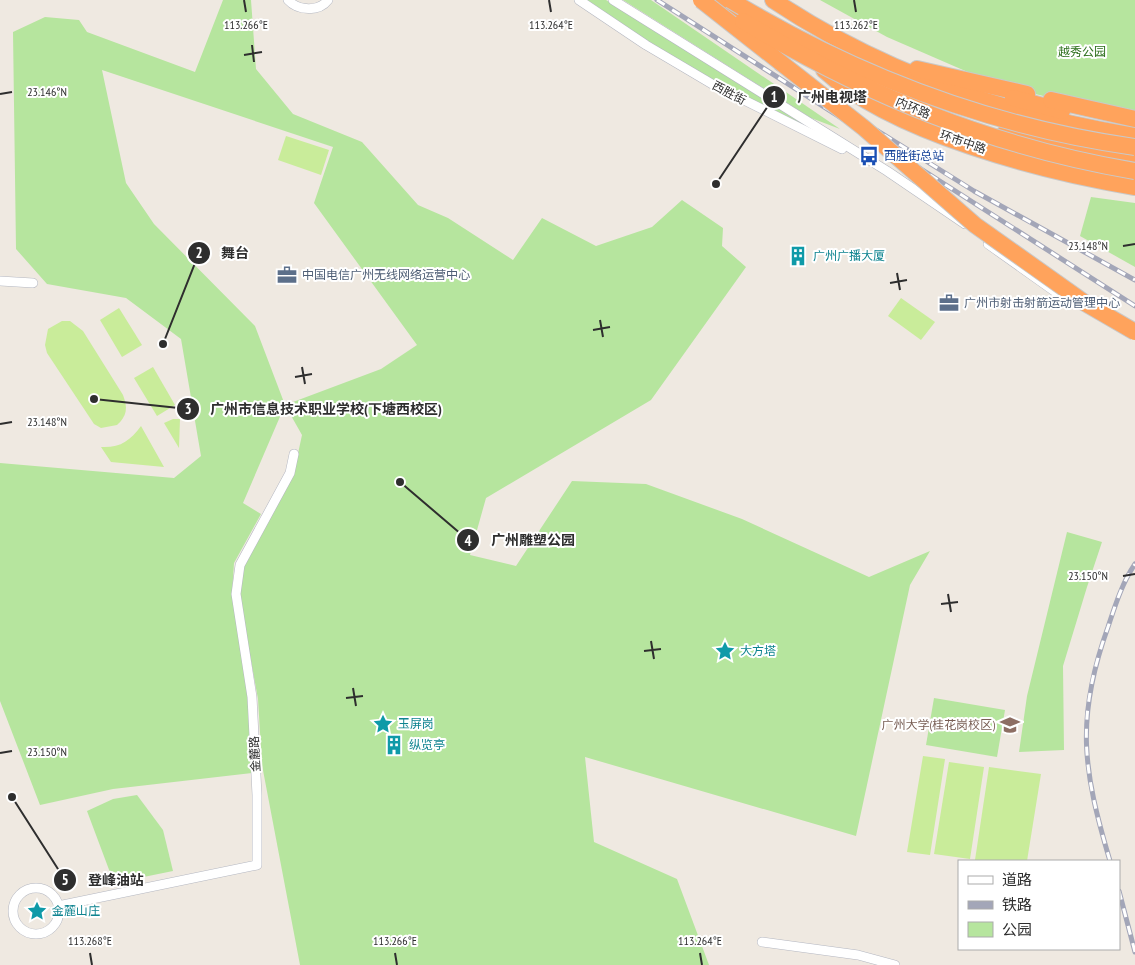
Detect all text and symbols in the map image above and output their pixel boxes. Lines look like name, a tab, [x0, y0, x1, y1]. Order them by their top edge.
text: 113.266°E	[224, 17, 268, 32]
text: 113.264°E	[529, 17, 573, 32]
text: 113.262°E	[834, 17, 878, 32]
park label: 越秀公园	[1058, 44, 1106, 59]
street label: 西胜街	[710, 77, 749, 108]
callout: 广州电视塔	[762, 83, 877, 112]
text: 23.146°N	[27, 84, 67, 99]
text: 1	[770, 87, 778, 106]
text: 广州电视塔	[797, 88, 867, 106]
street label: 内环路	[894, 94, 933, 121]
street label: 环市中路	[938, 127, 988, 156]
bus stop icon: 西胜街总站	[858, 145, 880, 167]
place label: 西胜街总站	[884, 148, 944, 163]
callout: 舞台	[186, 238, 259, 267]
text: 23.148°N	[1068, 238, 1108, 253]
text: 2	[195, 243, 203, 262]
text: 舞台	[221, 244, 249, 262]
building icon: 广州广播大厦	[787, 245, 809, 267]
place label: 广州广播大厦	[813, 248, 885, 263]
office icon: 中国电信广州无线网络运营中心	[276, 264, 298, 286]
place label: 中国电信广州无线网络运营中心	[302, 267, 470, 282]
office icon: 广州市射击射箭运动管理中心	[938, 292, 960, 314]
place label: 广州市射击射箭运动管理中心	[964, 295, 1120, 310]
callout: 广州市信息技术职业学校(下塘西校区)	[176, 395, 452, 424]
text: 3	[184, 399, 192, 418]
text: 广州市信息技术职业学校(下塘西校区)	[210, 400, 442, 418]
text: 23.148°N	[27, 414, 67, 429]
callout: 广州雕塑公园	[456, 526, 585, 555]
text: 4	[464, 531, 472, 550]
text: 广州雕塑公园	[491, 531, 575, 549]
text: 23.150°N	[1068, 568, 1108, 583]
place icon: 大方塔	[714, 640, 736, 662]
place label: 大方塔	[740, 643, 776, 658]
place icon: 玉屏岗	[372, 713, 394, 735]
school or university icon: 广州大学(桂花岗校区)	[999, 714, 1021, 736]
place label: 玉屏岗	[398, 716, 434, 731]
place label: 广州大学(桂花岗校区)	[881, 717, 995, 732]
building icon: 纵览亭	[383, 734, 405, 756]
street label: 金麓路	[246, 736, 263, 772]
place label: 纵览亭	[409, 737, 445, 752]
text: 23.150°N	[27, 744, 67, 759]
legend	[958, 860, 1120, 950]
callout: 登峰油站	[53, 865, 154, 894]
text: 5	[61, 870, 69, 889]
text: 道路	[1002, 870, 1032, 889]
text: 登峰油站	[88, 871, 144, 889]
text: 铁路	[1002, 895, 1032, 914]
place icon: 金麓山庄	[26, 900, 48, 922]
place label: 金麓山庄	[52, 903, 100, 918]
text: 公园	[1002, 920, 1032, 939]
text: 113.268°E	[68, 933, 112, 948]
text: 113.266°E	[373, 933, 417, 948]
text: 113.264°E	[678, 933, 722, 948]

